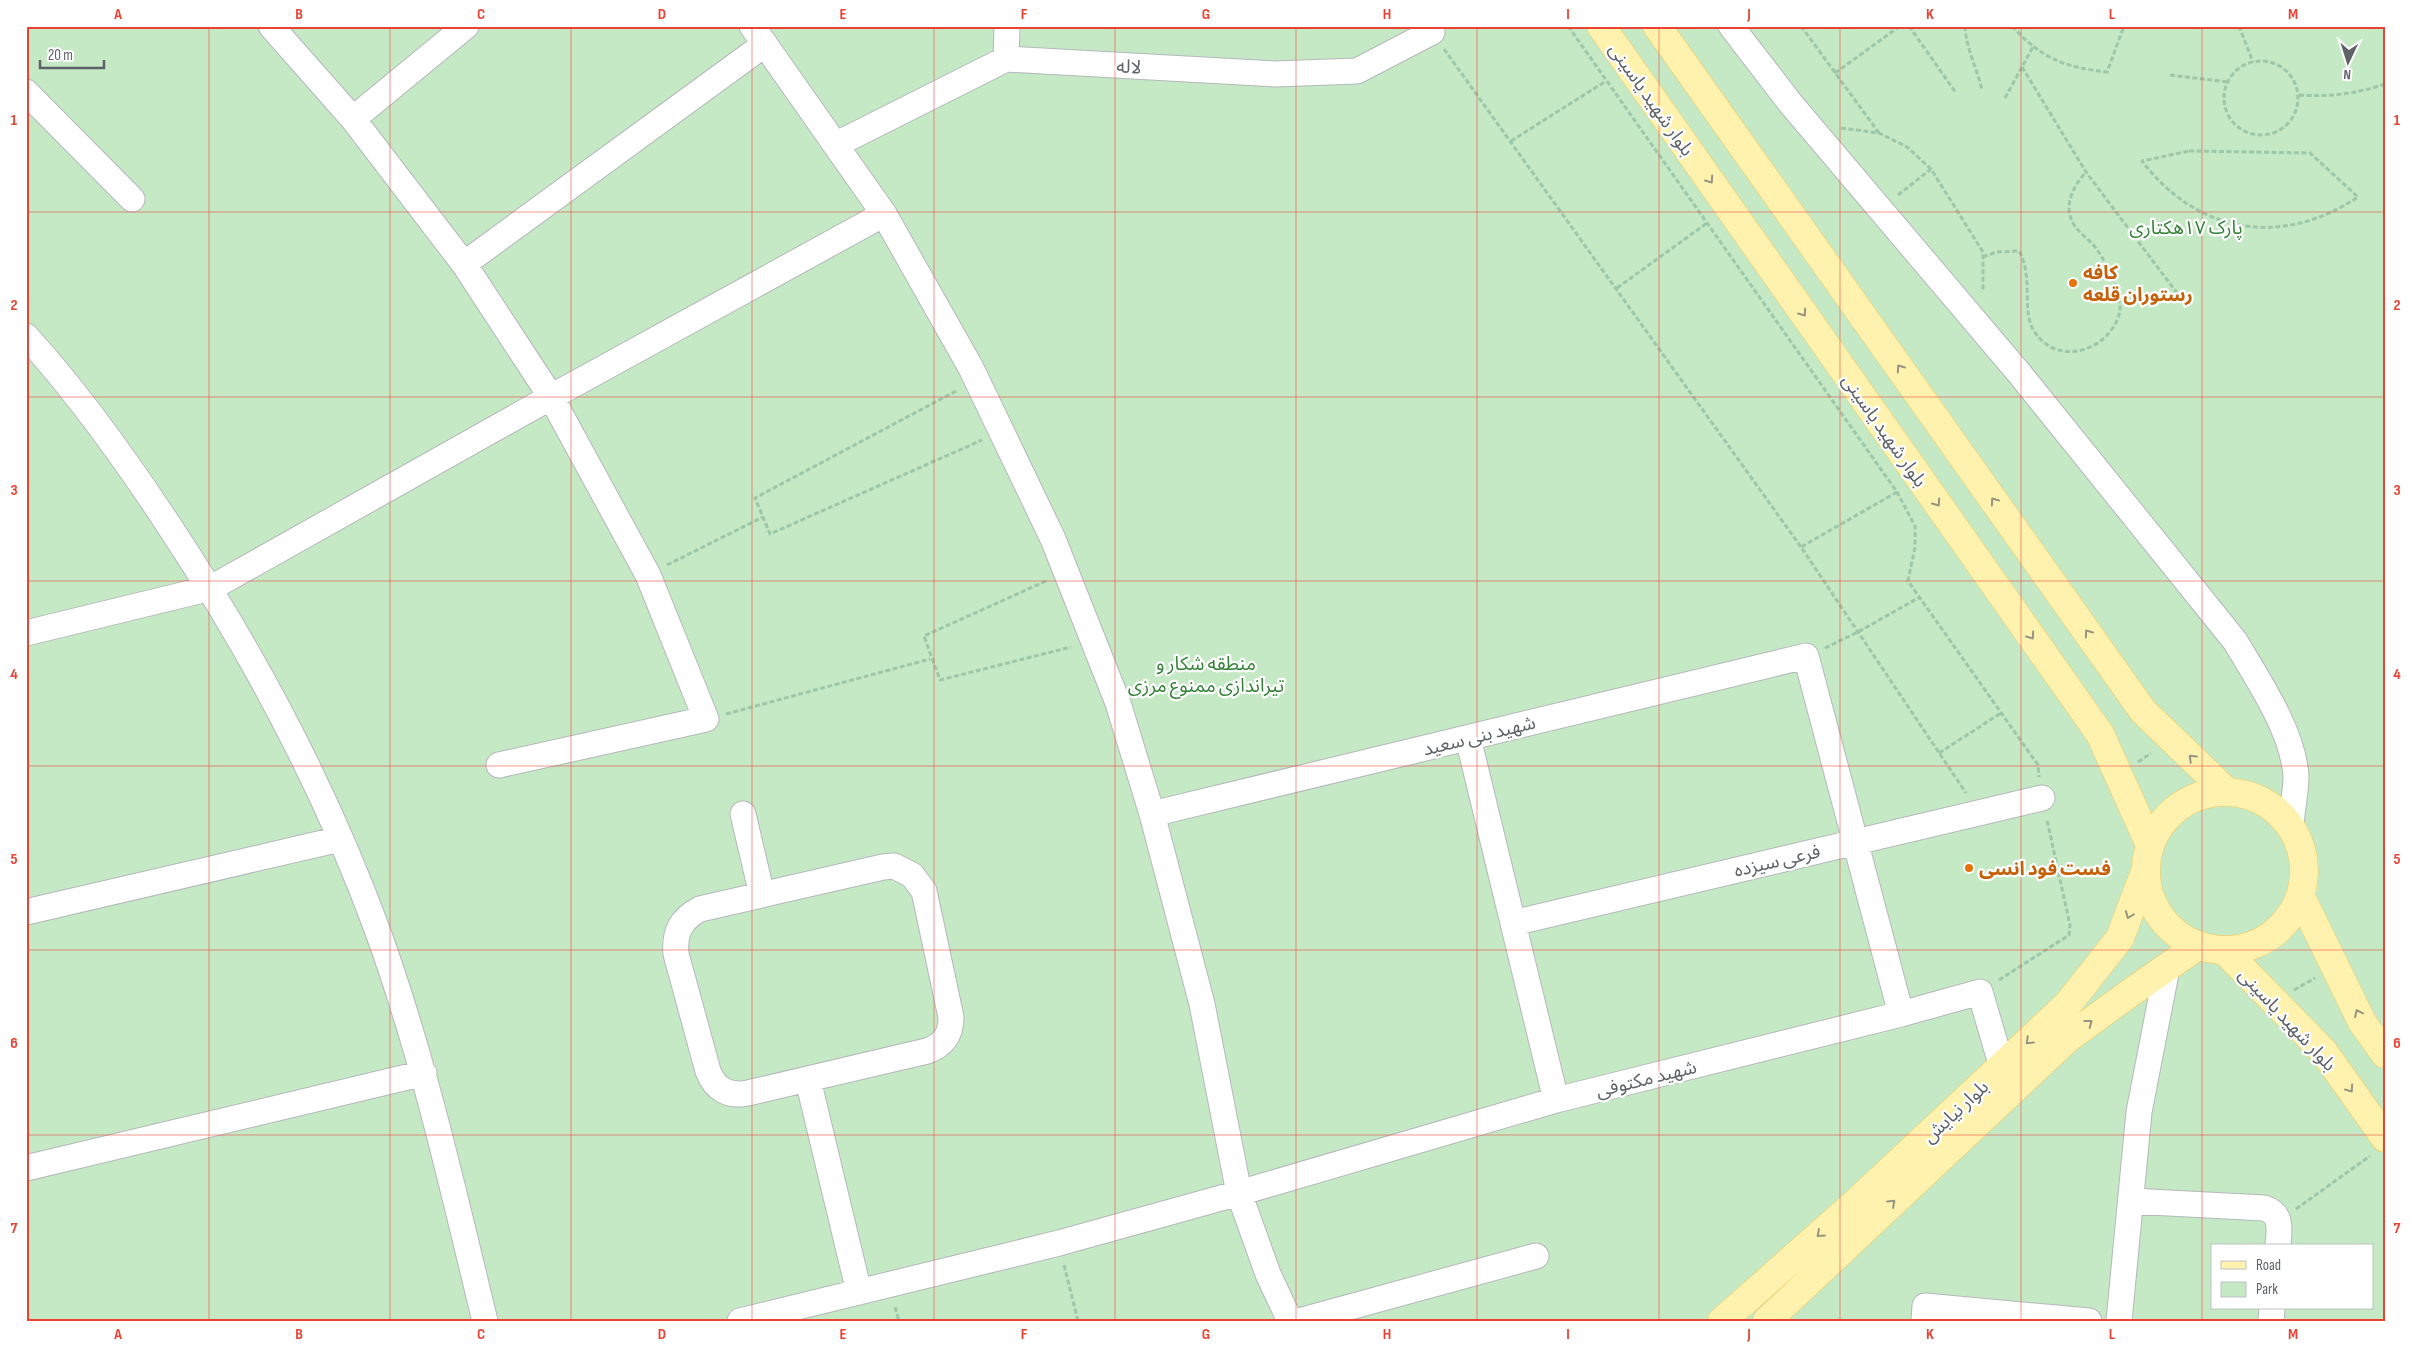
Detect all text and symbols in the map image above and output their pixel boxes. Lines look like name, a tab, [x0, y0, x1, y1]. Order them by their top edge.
text: A	[113, 5, 122, 24]
text: B	[295, 5, 303, 24]
text: C	[477, 5, 485, 24]
text: D	[658, 5, 666, 24]
text: E	[840, 5, 847, 24]
text: F	[1021, 5, 1028, 24]
text: G	[1202, 5, 1210, 24]
text: H	[1383, 5, 1391, 24]
text: I	[1566, 5, 1570, 24]
text: J	[1746, 5, 1751, 24]
text: K	[1926, 5, 1934, 24]
text: L	[2109, 5, 2116, 24]
text: M	[2288, 5, 2298, 24]
scale bar	[40, 38, 104, 70]
north arrow	[2324, 38, 2374, 88]
street label: بلوار شهید یاسینی	[1603, 39, 1698, 161]
text: 20 m	[48, 46, 73, 65]
street label: لاله	[1116, 55, 1142, 80]
text: N	[2343, 66, 2351, 83]
text: 1	[11, 111, 18, 130]
text: 1	[2394, 111, 2401, 130]
one-way arrow	[1703, 175, 1713, 184]
park label: پارک ۱۷هکتاری	[2129, 217, 2243, 240]
place label: کافه رستوران قلعه	[2083, 262, 2193, 307]
marker: کافه رستوران قلعه	[2067, 277, 2079, 289]
text: 2	[10, 296, 18, 315]
text: 2	[2393, 296, 2401, 315]
one-way arrow	[1797, 307, 1806, 317]
one-way arrow	[1897, 365, 1906, 374]
street label: بلوار شهید یاسینی	[1836, 370, 1931, 492]
text: 3	[10, 481, 18, 500]
text: 3	[2393, 481, 2401, 500]
one-way arrow	[1931, 497, 1940, 507]
one-way arrow	[1991, 497, 2000, 507]
one-way arrow	[2025, 630, 2034, 640]
one-way arrow	[2085, 630, 2094, 639]
park label: منطقه شکار و تیراندازی ممنوع مرزی	[1128, 653, 1284, 699]
text: 4	[10, 665, 18, 684]
text: 4	[2393, 665, 2401, 684]
street label: شهید بنی سعید	[1421, 711, 1538, 762]
one-way arrow	[2189, 755, 2198, 764]
street label: فرعی سیزده	[1732, 840, 1823, 883]
text: 5	[10, 850, 18, 869]
text: 5	[2393, 850, 2401, 869]
place label: فست فود انسی	[1979, 858, 2111, 881]
marker: فست فود انسی	[1963, 862, 1975, 874]
one-way arrow	[2124, 910, 2135, 919]
street label: بلوار شهید یاسینی	[2233, 964, 2341, 1076]
one-way arrow	[2354, 1010, 2364, 1019]
one-way arrow	[2083, 1020, 2093, 1029]
text: 6	[10, 1034, 18, 1053]
text: 6	[2393, 1034, 2401, 1053]
one-way arrow	[2026, 1035, 2035, 1044]
street label: شهید مکتوفی	[1594, 1056, 1699, 1103]
street label: بلوار نیایش	[1918, 1076, 1994, 1148]
one-way arrow	[2344, 1084, 2353, 1093]
one-way arrow	[1886, 1200, 1895, 1209]
text: 7	[11, 1219, 18, 1238]
text: 7	[2394, 1219, 2401, 1238]
one-way arrow	[1816, 1228, 1825, 1237]
legend	[2211, 1244, 2374, 1310]
text: Road	[2256, 1256, 2281, 1275]
text: Park	[2256, 1280, 2278, 1299]
text: A	[113, 1325, 122, 1344]
text: B	[295, 1325, 303, 1344]
text: C	[477, 1325, 485, 1344]
text: D	[658, 1325, 666, 1344]
text: E	[840, 1325, 847, 1344]
text: F	[1021, 1325, 1028, 1344]
text: G	[1202, 1325, 1210, 1344]
text: H	[1383, 1325, 1391, 1344]
text: I	[1566, 1325, 1570, 1344]
text: J	[1746, 1325, 1751, 1344]
text: K	[1926, 1325, 1934, 1344]
text: L	[2109, 1325, 2116, 1344]
text: M	[2288, 1325, 2298, 1344]

